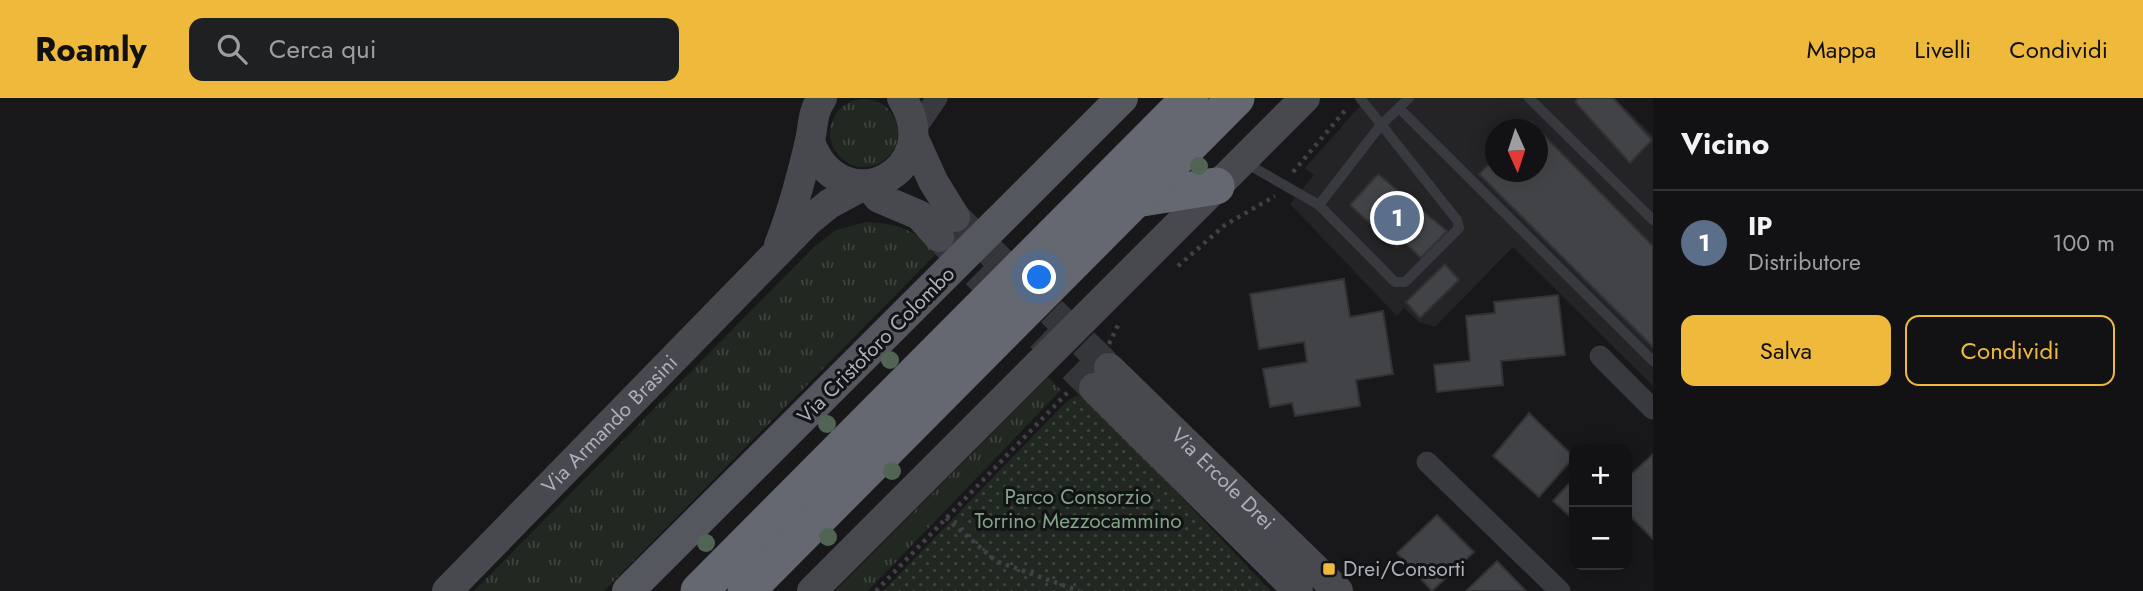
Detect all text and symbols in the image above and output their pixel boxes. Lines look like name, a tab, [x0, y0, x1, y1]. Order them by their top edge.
search box	[189, 18, 679, 81]
text: Roamly	[35, 26, 147, 73]
icon: search	[213, 30, 251, 68]
text: Cerca qui	[269, 30, 376, 68]
text: Mappa	[1806, 32, 1876, 67]
text: Livelli	[1914, 32, 1971, 67]
text: Condividi	[2009, 32, 2108, 67]
north arrow	[1485, 119, 1548, 182]
text: Vicino	[1681, 122, 1769, 165]
pin: 1	[1374, 192, 1420, 244]
text: IP	[1748, 207, 1773, 245]
text: 1	[1698, 226, 1710, 260]
text: 100 m	[2052, 226, 2115, 260]
text: Distributore	[1748, 245, 1861, 279]
street label: Via Cristoforo Colombo	[791, 260, 961, 430]
your location	[1022, 260, 1056, 294]
button: Salva	[1681, 315, 1891, 386]
button: Condividi	[1905, 315, 2115, 386]
street label: Via Armando Brasini	[535, 348, 685, 500]
street label: Via Ercole Drei	[1164, 421, 1282, 537]
map controls	[1569, 444, 1632, 570]
button: +	[1569, 444, 1632, 507]
park label: Parco Consorzio Torrino Mezzocammino	[974, 482, 1182, 536]
button: −	[1569, 507, 1632, 570]
place label: Drei/Consorti	[1343, 554, 1465, 584]
marker: Drei/Consorti	[1321, 561, 1337, 577]

